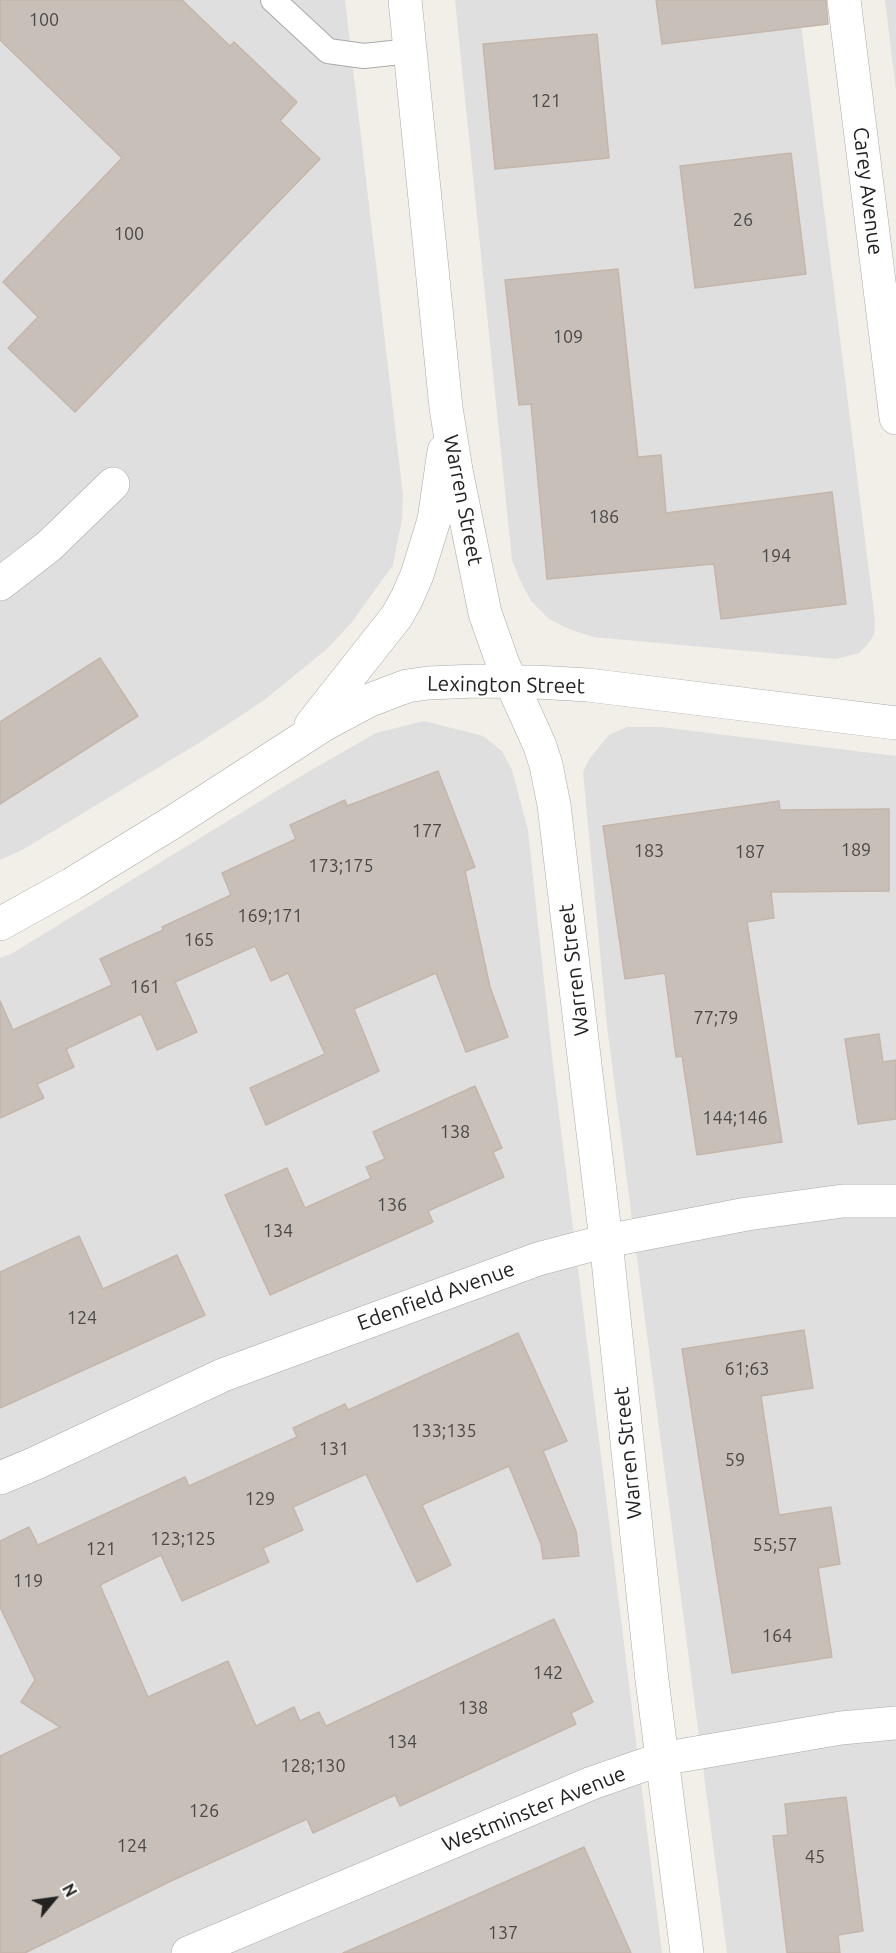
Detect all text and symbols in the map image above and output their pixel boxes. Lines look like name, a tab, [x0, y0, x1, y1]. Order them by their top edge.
house number: 100	[29, 9, 59, 31]
house number: 121	[531, 90, 561, 112]
street label: Carey Avenue	[848, 125, 888, 257]
house number: 26	[733, 209, 753, 231]
house number: 100	[114, 223, 144, 245]
house number: 109	[553, 326, 583, 348]
street label: Warren Street	[438, 432, 488, 568]
house number: 186	[589, 506, 619, 528]
house number: 194	[761, 545, 791, 567]
street label: Lexington Street	[427, 671, 585, 699]
house number: 177	[412, 820, 442, 842]
house number: 189	[841, 839, 871, 861]
house number: 183	[634, 840, 664, 862]
house number: 187	[735, 841, 765, 863]
house number: 173;175	[308, 855, 374, 877]
street label: Warren Street	[553, 903, 595, 1037]
house number: 169;171	[237, 905, 303, 927]
house number: 165	[184, 929, 214, 951]
house number: 161	[130, 976, 160, 998]
house number: 77;79	[693, 1007, 739, 1029]
house number: 144;146	[702, 1107, 768, 1129]
house number: 138	[440, 1121, 470, 1143]
house number: 136	[377, 1194, 407, 1216]
house number: 134	[263, 1220, 293, 1242]
street label: Edenfield Avenue	[354, 1256, 518, 1336]
house number: 124	[67, 1307, 97, 1329]
house number: 61;63	[724, 1358, 770, 1380]
street label: Warren Street	[609, 1386, 647, 1520]
house number: 133;135	[411, 1420, 477, 1442]
house number: 131	[319, 1438, 349, 1460]
house number: 59	[725, 1449, 745, 1471]
house number: 129	[245, 1488, 275, 1510]
house number: 123;125	[150, 1528, 216, 1550]
house number: 55;57	[752, 1534, 798, 1556]
house number: 121	[86, 1538, 116, 1560]
house number: 119	[13, 1570, 43, 1592]
house number: 164	[762, 1625, 792, 1647]
house number: 142	[533, 1662, 563, 1684]
house number: 138	[458, 1697, 488, 1719]
house number: 134	[387, 1731, 417, 1753]
house number: 128;130	[280, 1755, 346, 1777]
street label: Westminster Avenue	[439, 1761, 629, 1857]
house number: 126	[189, 1800, 219, 1822]
house number: 124	[117, 1835, 147, 1857]
house number: 45	[805, 1846, 825, 1868]
north arrow	[24, 1869, 84, 1929]
text: N	[59, 1881, 81, 1900]
house number: 137	[488, 1922, 518, 1944]

